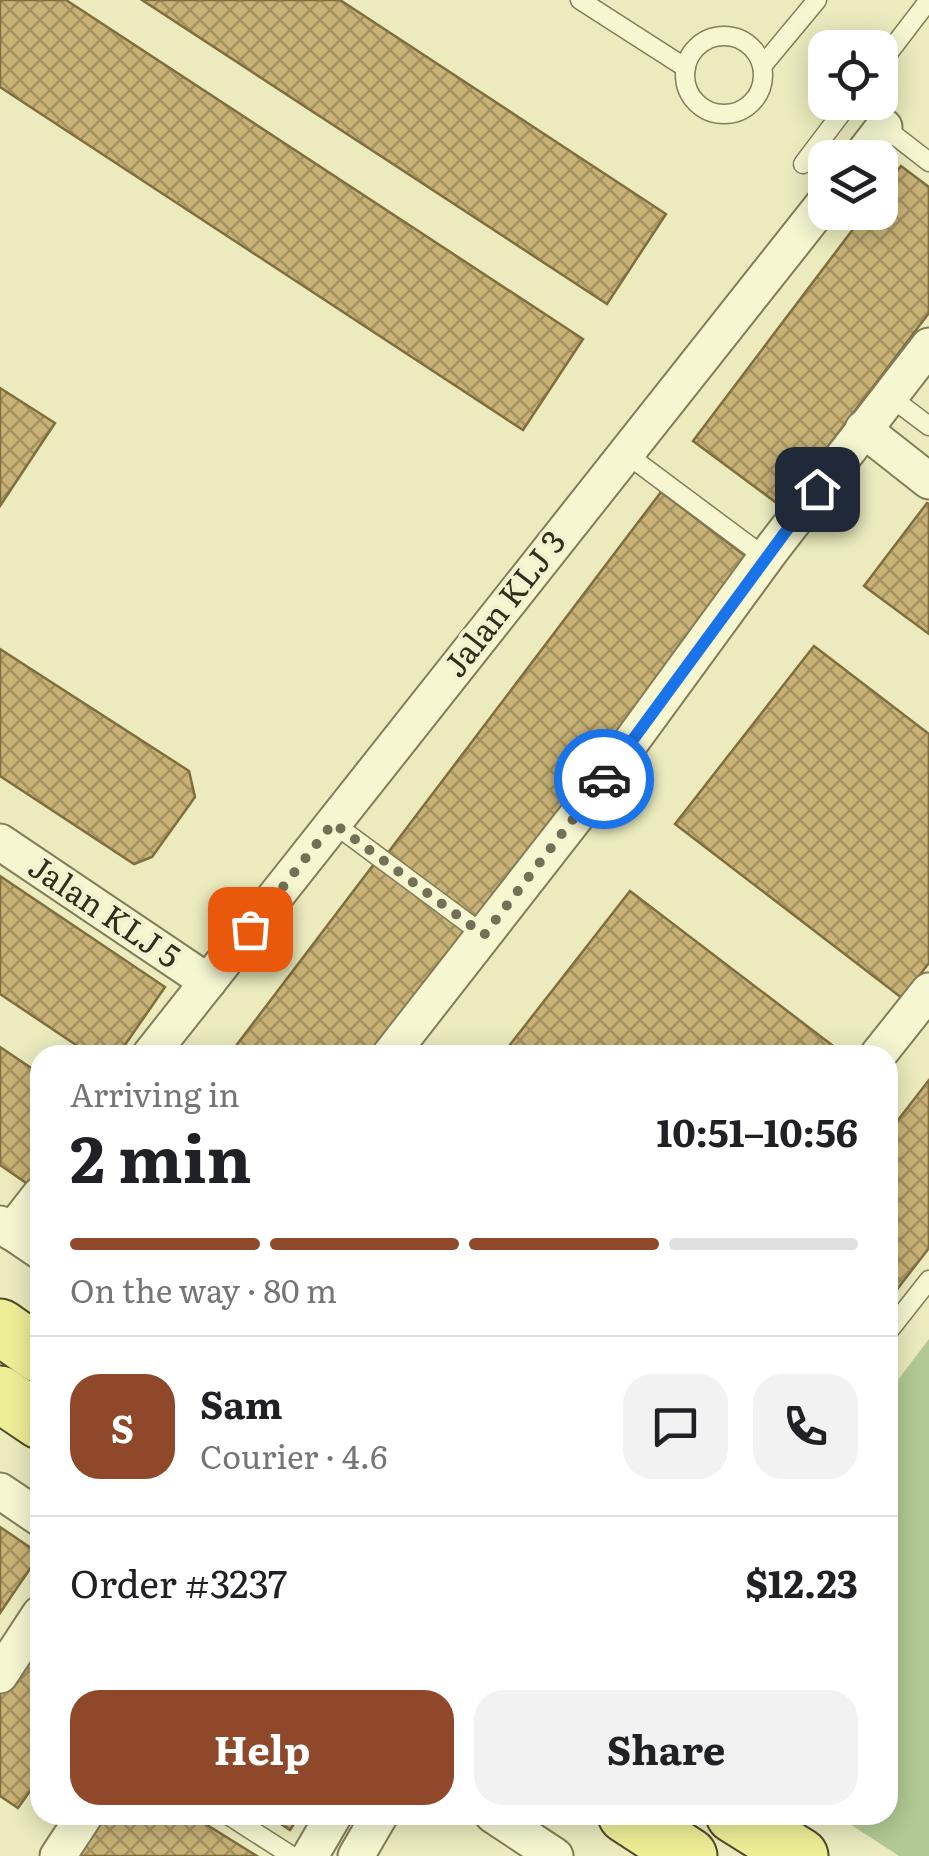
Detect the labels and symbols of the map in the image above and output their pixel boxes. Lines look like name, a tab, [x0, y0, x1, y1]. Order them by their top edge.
pin	[775, 447, 860, 532]
street label: Jalan KLJ 3	[430, 519, 575, 686]
courier	[554, 729, 654, 829]
street label: Jalan KLJ 5	[20, 841, 191, 978]
pin	[208, 887, 293, 972]

